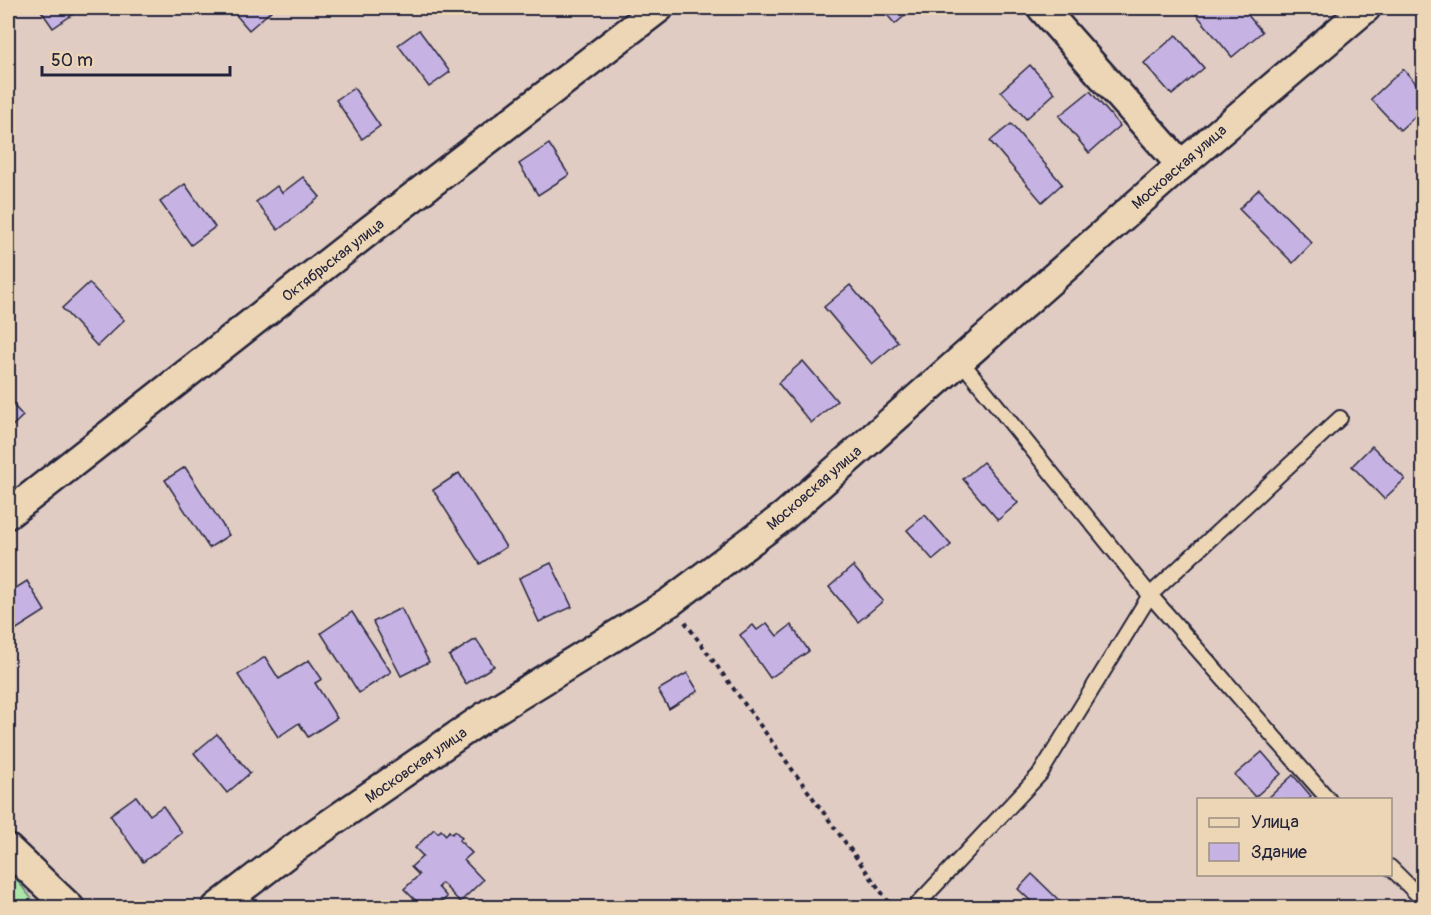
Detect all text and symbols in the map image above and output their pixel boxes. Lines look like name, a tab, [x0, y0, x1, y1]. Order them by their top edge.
scale bar	[42, 39, 230, 77]
text: 50 m	[51, 49, 93, 72]
street label: Московская улица	[1128, 121, 1231, 214]
street label: Октябрьская улица	[278, 215, 388, 306]
street label: Московская улица	[763, 442, 866, 535]
street label: Московская улица	[362, 723, 471, 808]
legend	[1197, 798, 1392, 876]
text: Улица	[1251, 811, 1299, 834]
text: Здание	[1251, 841, 1307, 864]

